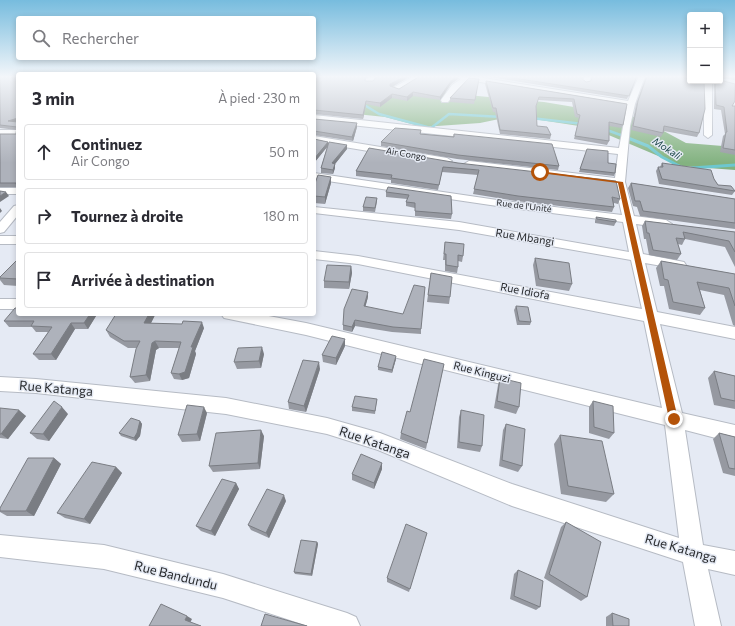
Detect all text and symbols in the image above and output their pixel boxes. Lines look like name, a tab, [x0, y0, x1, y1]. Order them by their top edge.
map controls	[687, 12, 723, 84]
button: +	[687, 12, 723, 48]
search box	[16, 16, 316, 60]
icon: search	[30, 27, 52, 49]
text: Rechercher	[62, 29, 139, 47]
button: −	[687, 48, 723, 84]
text: 3 min	[32, 88, 75, 109]
text: À pied · 230 m	[218, 90, 300, 106]
water label: Mokali	[651, 134, 684, 162]
text: Continuez	[71, 135, 142, 153]
icon: ahead	[33, 141, 55, 163]
text: 50 m	[269, 144, 299, 160]
street label: Air Congo	[385, 145, 427, 162]
text: Air Congo	[71, 153, 130, 169]
route start	[531, 163, 549, 181]
street label: Rue de l'Unité	[496, 197, 553, 214]
icon: right	[33, 205, 55, 227]
text: Tournez à droite	[71, 207, 183, 225]
text: 180 m	[263, 208, 299, 224]
street label: Rue Mbangi	[495, 225, 556, 248]
icon: arrive	[33, 269, 55, 291]
text: Arrivée à destination	[71, 271, 214, 289]
street label: Rue Idiofa	[499, 279, 551, 302]
street label: Rue Kinguzi	[452, 358, 512, 385]
street label: Rue Katanga	[18, 377, 94, 399]
route end	[665, 410, 683, 428]
street label: Rue Katanga	[337, 422, 413, 462]
street label: Rue Katanga	[643, 530, 719, 566]
street label: Rue Bandundu	[133, 557, 219, 593]

